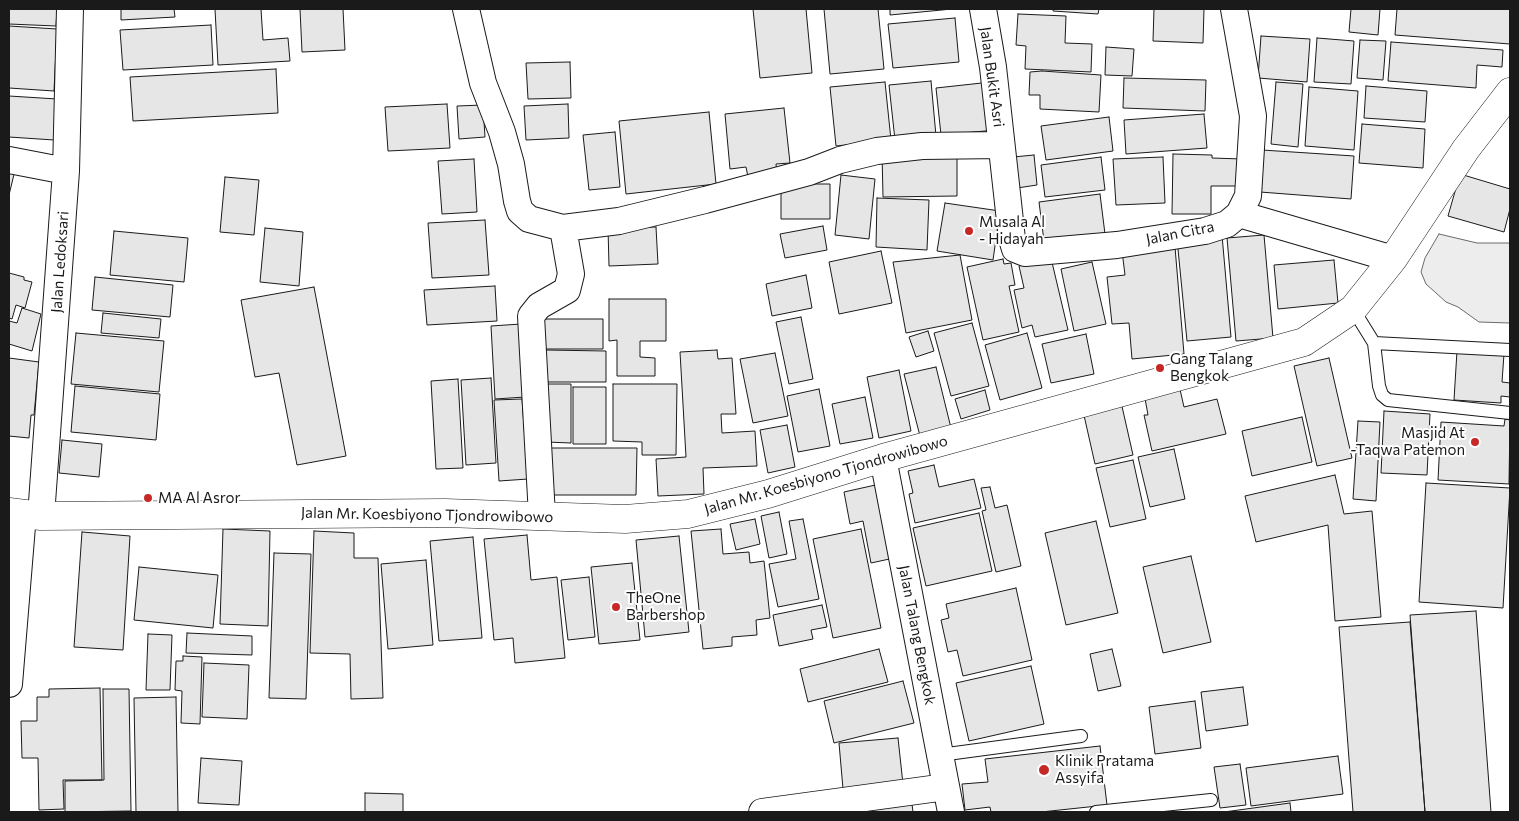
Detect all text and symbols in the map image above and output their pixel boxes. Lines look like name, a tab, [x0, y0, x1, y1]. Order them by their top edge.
street label: Jalan Bukit Asri	[976, 26, 1008, 128]
street label: Jalan Ledoksari	[47, 210, 73, 314]
place label: Musala Al - Hidayah	[979, 213, 1045, 248]
street label: Jalan Citra	[1144, 218, 1216, 248]
marker: Musala Al - Hidayah	[963, 225, 975, 237]
place label: Gang Talang Bengkok	[1170, 350, 1253, 385]
marker: Gang Talang Bengkok	[1154, 362, 1166, 374]
place label: Masjid At -Taqwa Patemon	[1350, 424, 1465, 459]
street label: Jalan Mr. Koesbiyono Tjondrowibowo	[702, 432, 950, 518]
marker: Masjid At -Taqwa Patemon	[1469, 436, 1481, 448]
place label: MA Al Asror	[158, 489, 240, 507]
marker: MA Al Asror	[142, 492, 154, 504]
street label: Jalan Mr. Koesbiyono Tjondrowibowo	[301, 504, 553, 526]
street label: Jalan Talang Bengkok	[895, 564, 939, 706]
place label: TheOne Barbershop	[626, 589, 705, 624]
marker: TheOne Barbershop	[610, 601, 622, 613]
place label: Klinik Pratama Assyifa	[1055, 752, 1154, 787]
marker: Klinik Pratama Assyifa	[1037, 763, 1051, 777]

